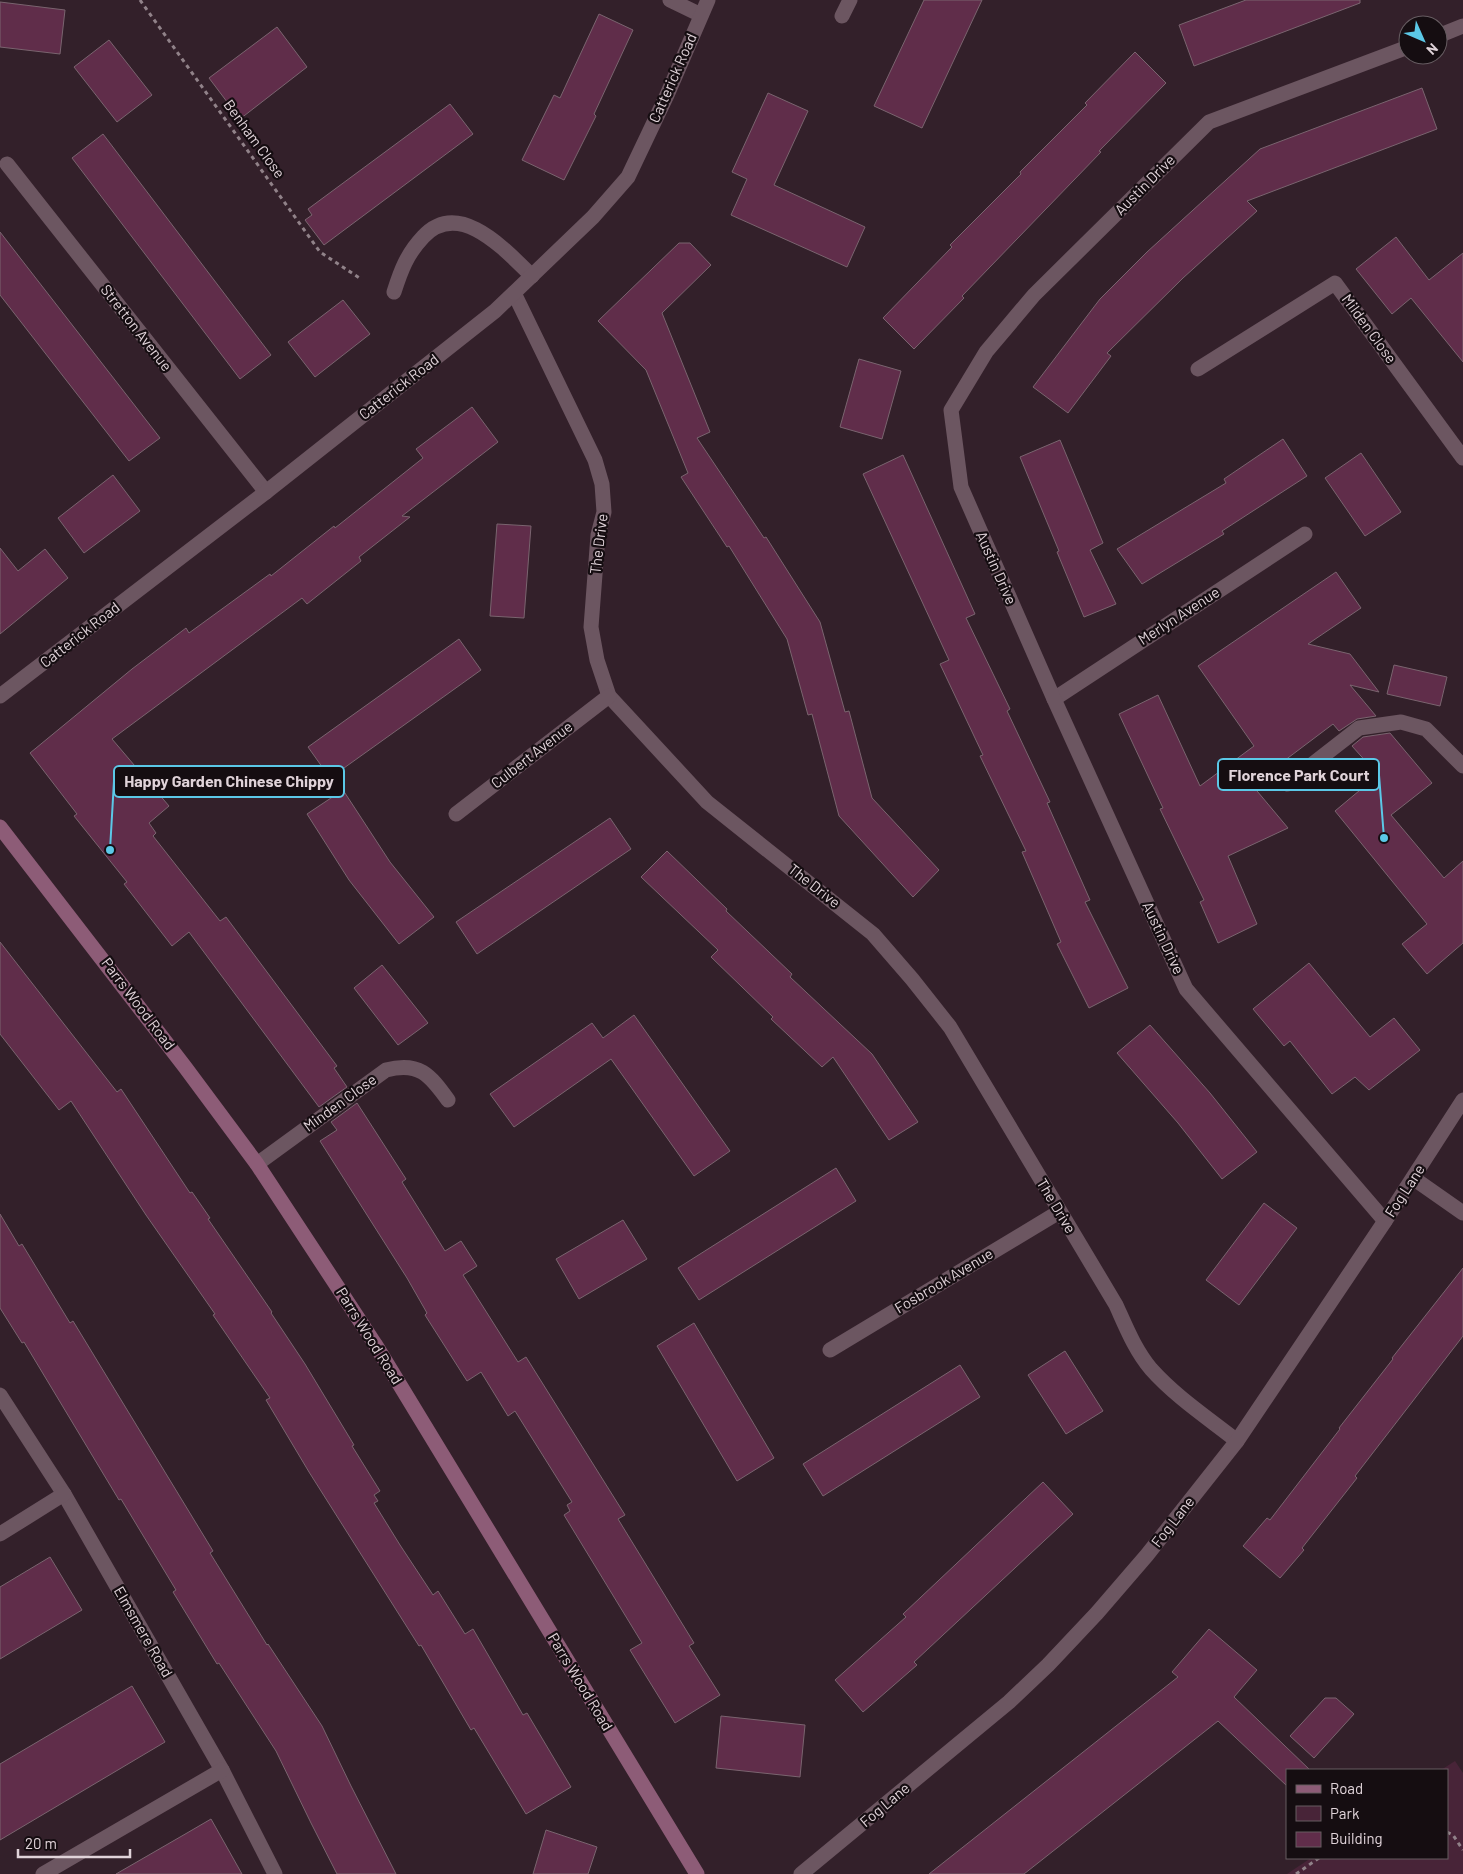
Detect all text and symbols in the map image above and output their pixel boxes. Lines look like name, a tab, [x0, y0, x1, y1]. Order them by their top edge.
north arrow	[1398, 15, 1448, 65]
street label: Catterick Road	[644, 30, 700, 125]
text: N	[1423, 40, 1442, 59]
street label: Benham Close	[220, 96, 289, 181]
street label: Austin Drive	[1110, 150, 1178, 218]
street label: Stretton Avenue	[97, 280, 176, 374]
street label: Milden Close	[1339, 290, 1401, 367]
street label: Catterick Road	[355, 350, 442, 423]
street label: The Drive	[585, 513, 611, 575]
street label: Austin Drive	[973, 528, 1021, 607]
street label: Merlyn Avenue	[1134, 582, 1222, 648]
street label: Catterick Road	[36, 598, 123, 671]
street label: Culbert Avenue	[487, 717, 576, 792]
callout: Florence Park Court	[1218, 759, 1379, 790]
text: Florence Park Court	[1229, 765, 1369, 784]
callout: Happy Garden Chinese Chippy	[114, 766, 344, 797]
text: Happy Garden Chinese Chippy	[124, 771, 334, 790]
street label: The Drive	[785, 859, 844, 911]
street label: Austin Drive	[1139, 898, 1189, 977]
street label: Parrs Wood Road	[98, 954, 179, 1053]
street label: Minden Close	[299, 1070, 379, 1135]
street label: Fog Lane	[1380, 1161, 1428, 1220]
street label: The Drive	[1033, 1175, 1080, 1236]
street label: Fosbrook Avenue	[891, 1244, 996, 1317]
street label: Parrs Wood Road	[333, 1284, 407, 1387]
street label: Fog Lane	[1147, 1492, 1198, 1550]
street label: Elmsmere Road	[111, 1583, 177, 1680]
street label: Parrs Wood Road	[545, 1629, 617, 1734]
legend	[1286, 1769, 1448, 1859]
street label: Fog Lane	[856, 1778, 913, 1830]
text: Road	[1330, 1779, 1363, 1797]
text: Park	[1330, 1804, 1360, 1822]
scale bar	[18, 1826, 130, 1858]
text: Building	[1330, 1829, 1383, 1847]
text: 20 m	[25, 1834, 57, 1852]

